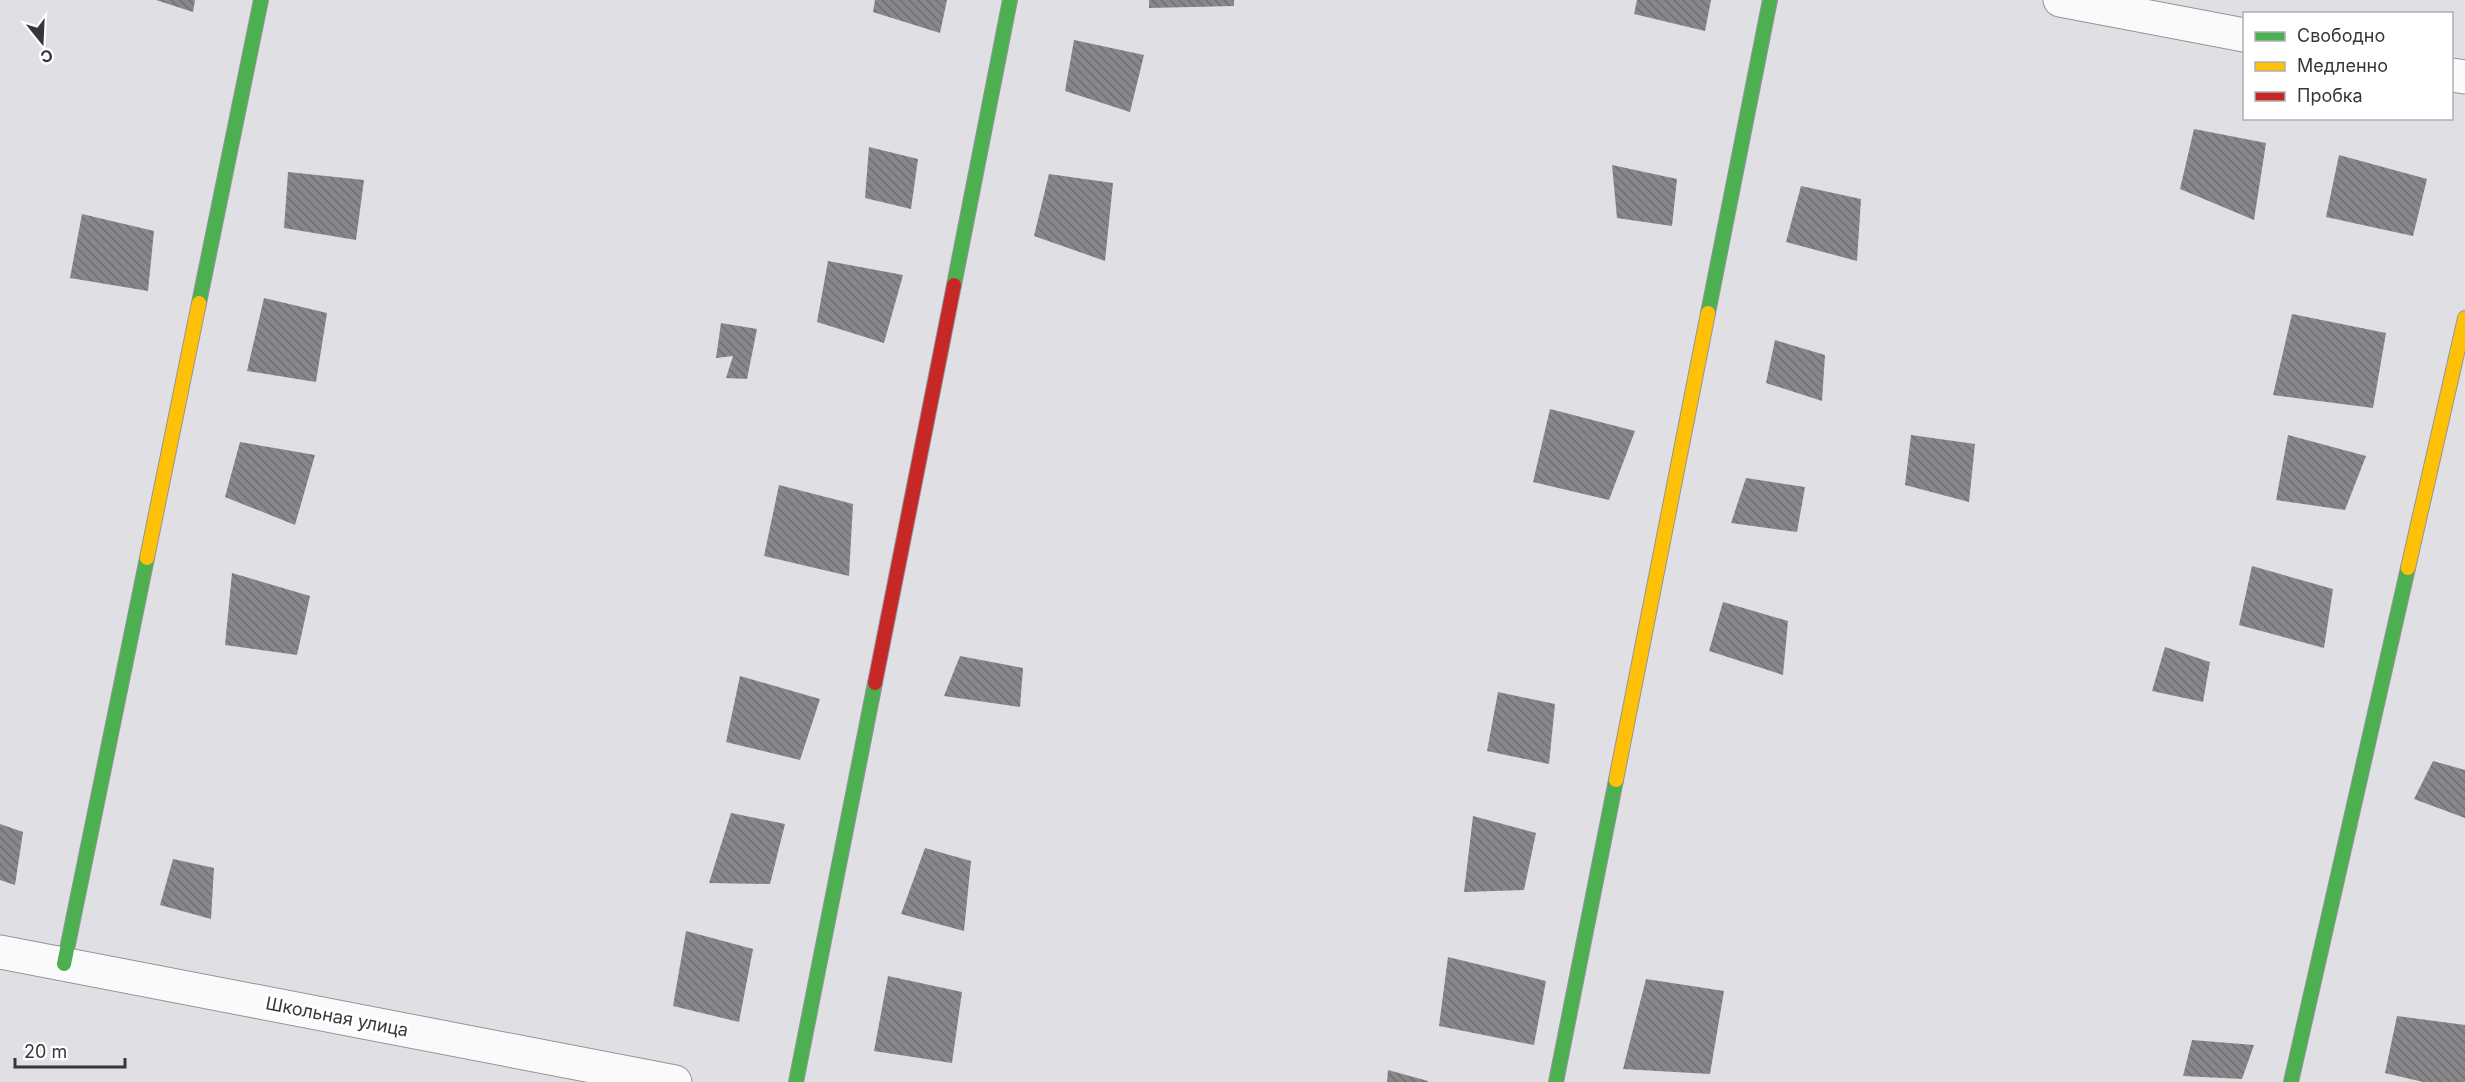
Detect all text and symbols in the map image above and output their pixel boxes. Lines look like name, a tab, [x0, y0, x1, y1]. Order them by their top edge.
north arrow	[12, 12, 72, 72]
legend	[2243, 12, 2453, 120]
text: Свободно	[2297, 25, 2385, 46]
text: С	[38, 45, 55, 68]
text: Медленно	[2297, 55, 2388, 76]
text: Пробка	[2297, 85, 2363, 106]
street label: Школьная улица	[264, 992, 410, 1041]
scale bar	[15, 1031, 124, 1069]
text: 20 m	[24, 1041, 67, 1062]

